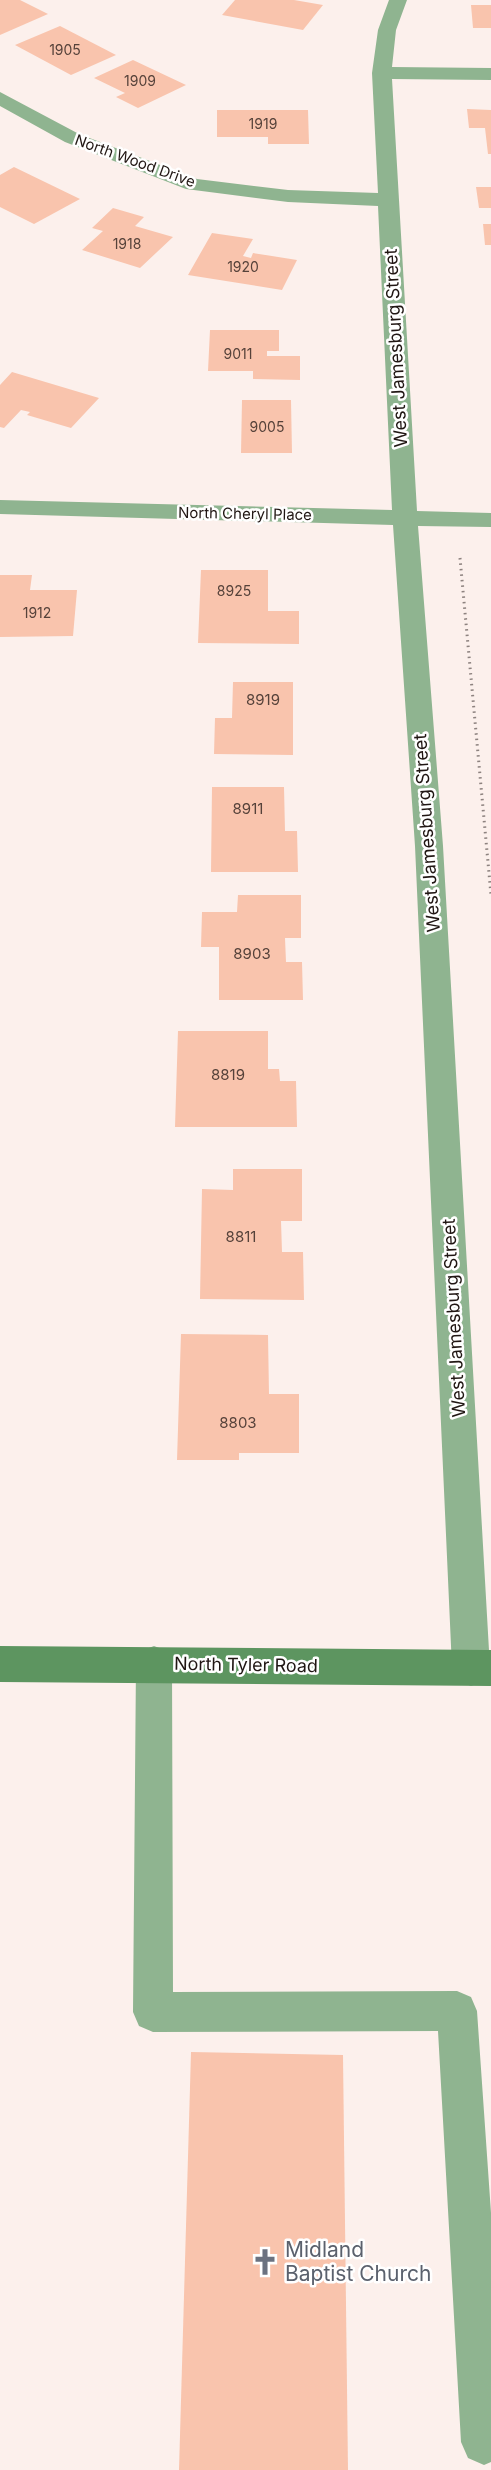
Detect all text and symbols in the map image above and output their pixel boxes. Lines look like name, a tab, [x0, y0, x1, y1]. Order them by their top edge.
house number: 1905	[49, 41, 81, 58]
house number: 1909	[124, 72, 156, 89]
house number: 1919	[249, 115, 277, 132]
street label: North Wood Drive	[72, 130, 198, 191]
house number: 1918	[113, 235, 141, 252]
street label: West Jamesburg Street	[380, 248, 411, 448]
house number: 1920	[227, 258, 259, 275]
house number: 9011	[224, 345, 252, 362]
house number: 9005	[250, 418, 284, 435]
street label: North Cheryl Place	[178, 503, 312, 524]
house number: 8925	[217, 582, 251, 599]
house number: 1912	[23, 604, 51, 621]
house number: 8919	[246, 690, 280, 709]
street label: West Jamesburg Street	[409, 733, 444, 933]
house number: 8911	[233, 799, 263, 818]
house number: 8903	[233, 944, 271, 963]
house number: 8819	[211, 1065, 245, 1084]
street label: West Jamesburg Street	[438, 1218, 469, 1418]
house number: 8811	[226, 1227, 256, 1246]
house number: 8803	[219, 1413, 257, 1432]
street label: North Tyler Road	[174, 1653, 318, 1676]
place label: Midland Baptist Church	[285, 2237, 431, 2286]
church icon: Midland Baptist Church	[250, 2247, 280, 2277]

